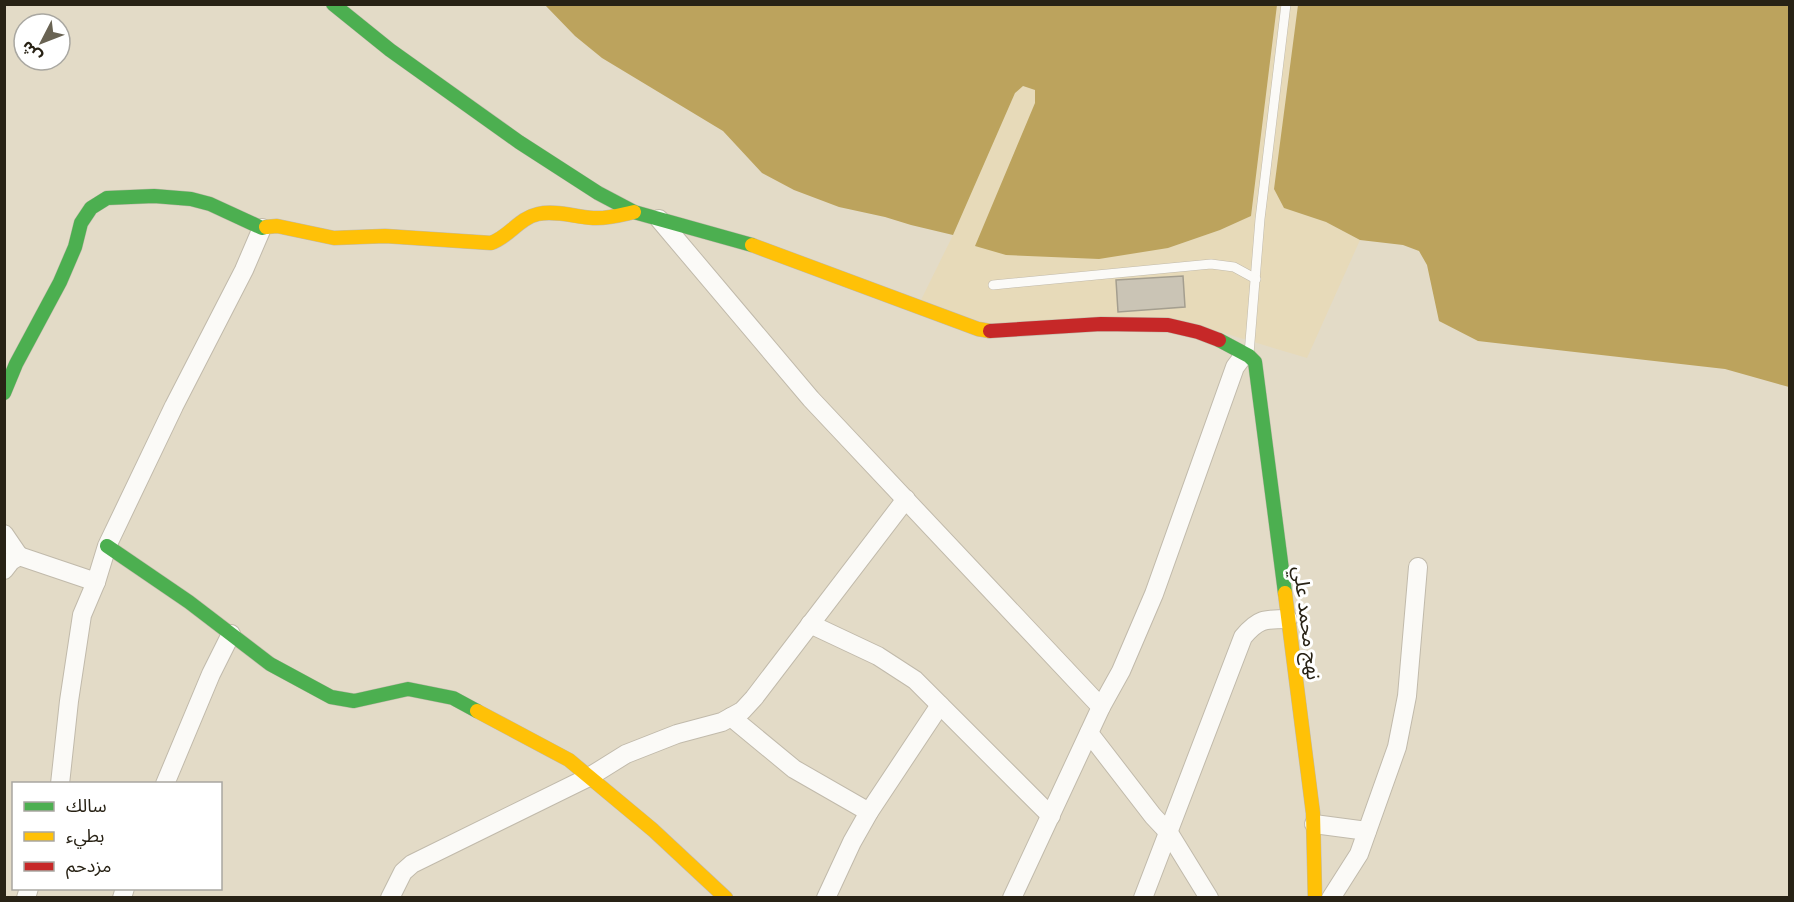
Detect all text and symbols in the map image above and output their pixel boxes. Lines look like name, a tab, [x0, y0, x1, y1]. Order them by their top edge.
north arrow	[12, 12, 72, 72]
text: ش	[15, 36, 46, 68]
street label: نهج محمد علي	[1285, 565, 1328, 682]
legend	[12, 782, 222, 890]
text: سالك	[66, 793, 107, 817]
text: بطيء	[66, 823, 104, 849]
text: مزدحم	[66, 853, 111, 879]

